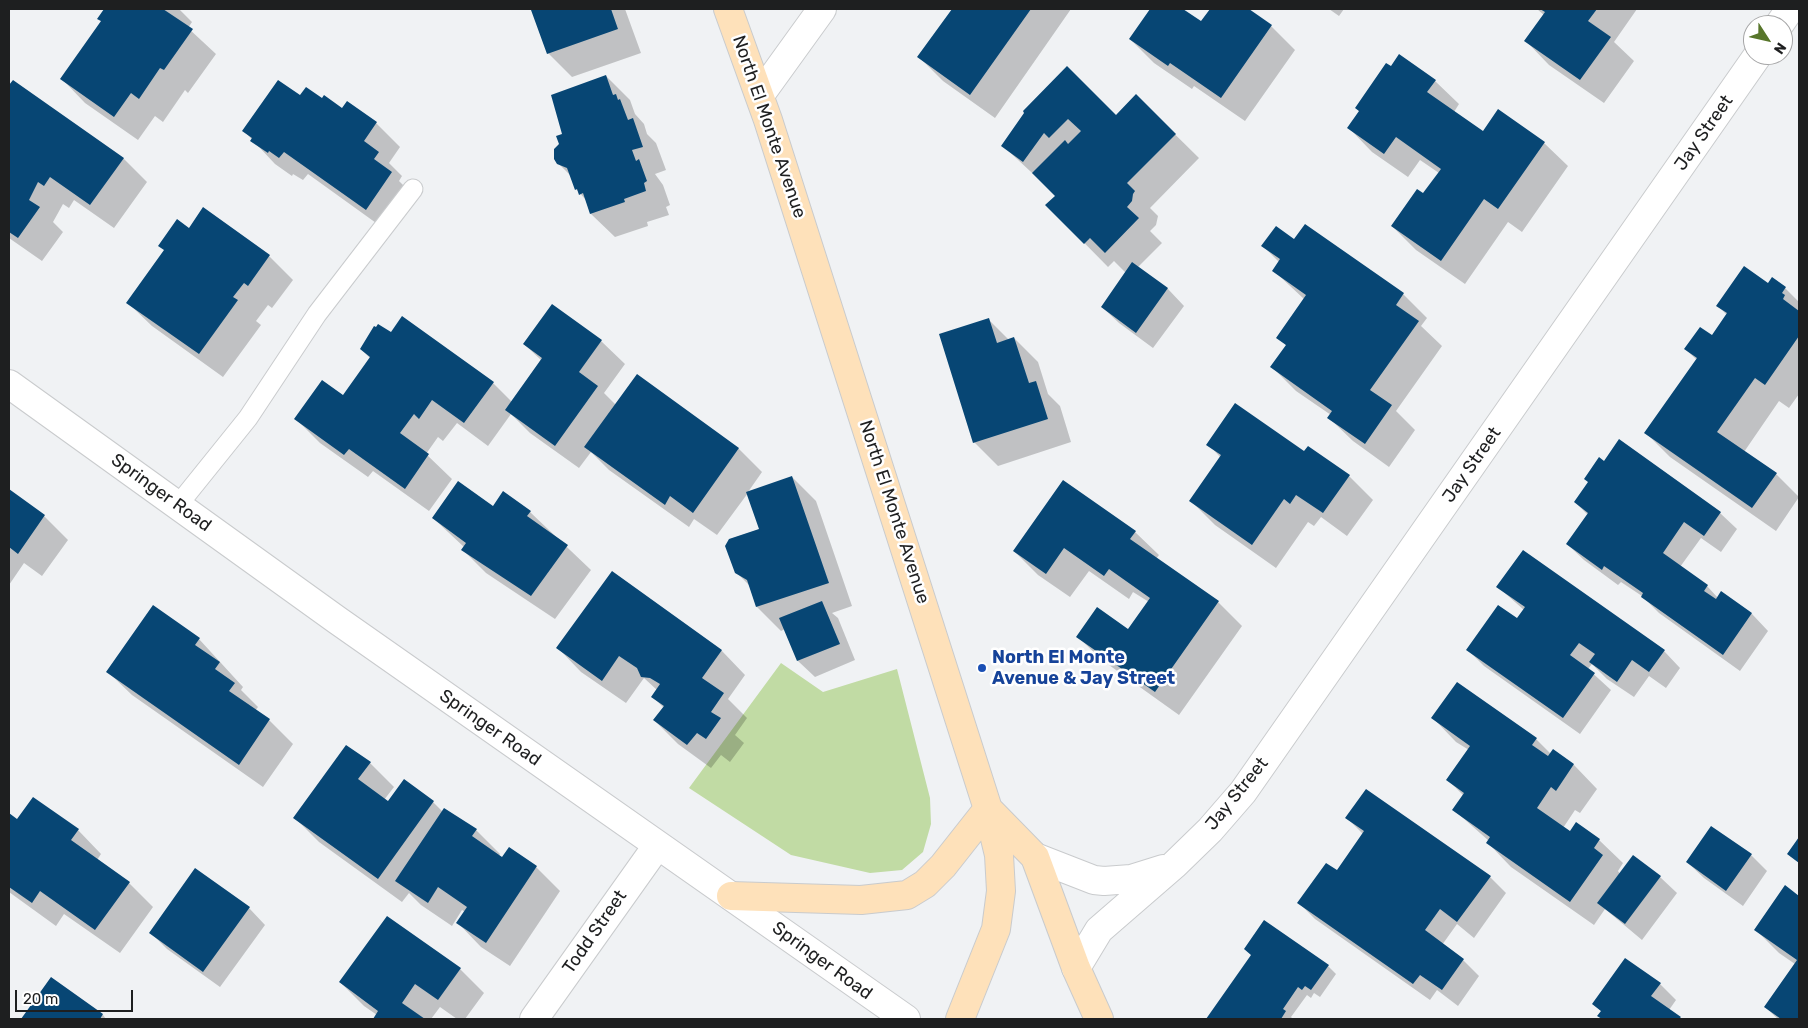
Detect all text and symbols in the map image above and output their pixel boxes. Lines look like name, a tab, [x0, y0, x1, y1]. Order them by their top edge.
north arrow	[1743, 15, 1793, 65]
street label: North El Monte Avenue	[728, 33, 810, 221]
text: N	[1770, 39, 1790, 57]
street label: Jay Street	[1670, 91, 1738, 175]
street label: North El Monte Avenue	[854, 417, 934, 607]
street label: Jay Street	[1438, 423, 1506, 507]
street label: Springer Road	[107, 449, 215, 537]
place label: North El Monte Avenue & Jay Street	[992, 647, 1175, 690]
marker: North El Monte Avenue & Jay Street	[976, 662, 988, 674]
street label: Springer Road	[435, 685, 545, 771]
street label: Jay Street	[1201, 753, 1273, 835]
street label: Todd Street	[558, 886, 632, 978]
street label: Springer Road	[768, 917, 876, 1005]
scale bar	[18, 980, 135, 1012]
text: 20 m	[23, 990, 58, 1008]

